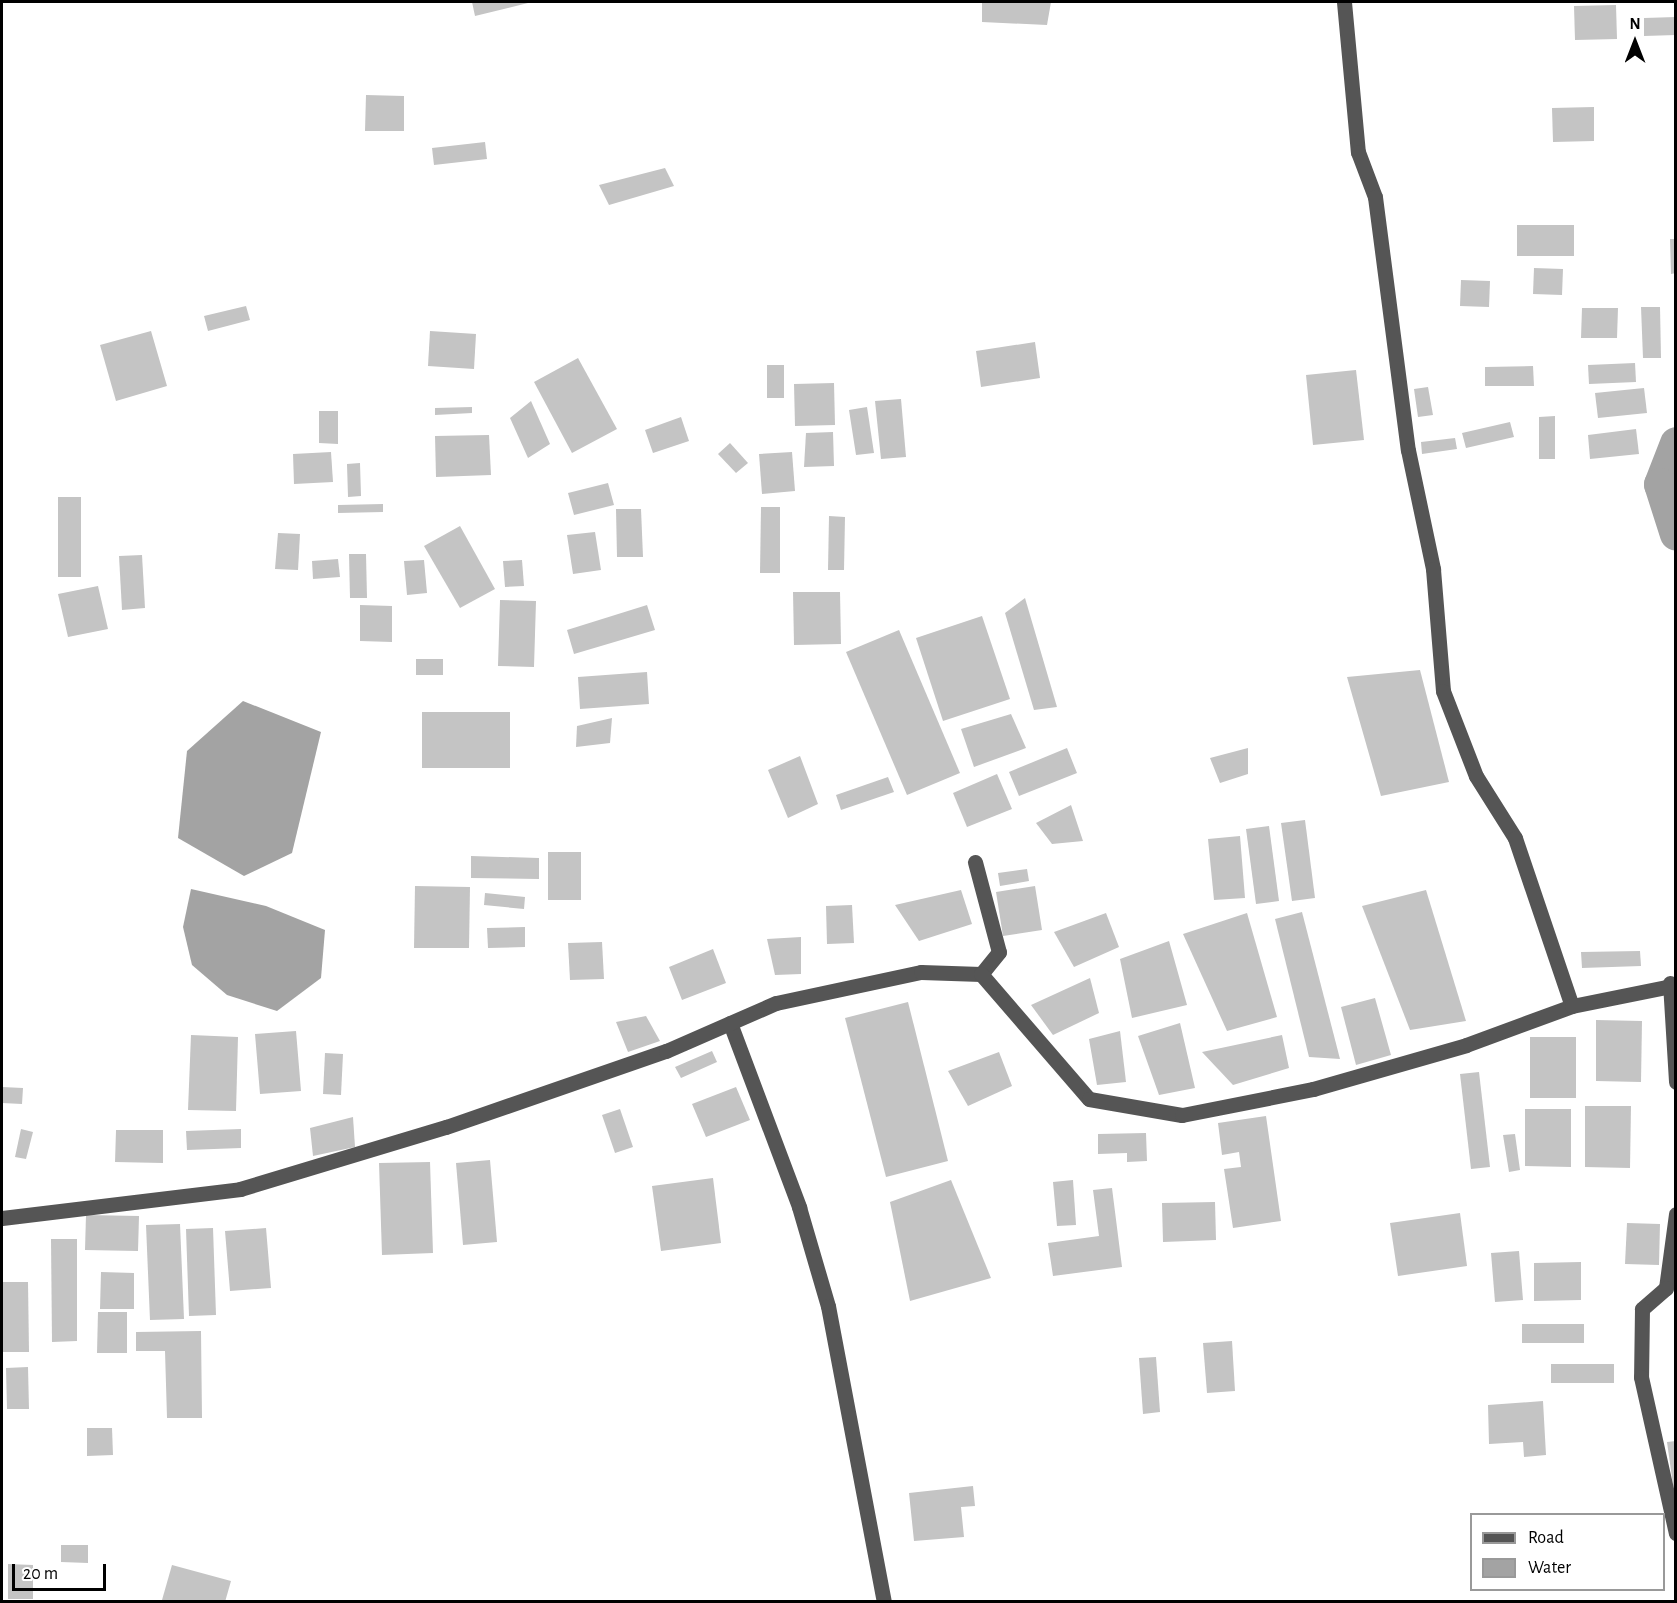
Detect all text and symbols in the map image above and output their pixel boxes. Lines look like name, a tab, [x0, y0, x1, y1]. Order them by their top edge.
north arrow	[1605, 12, 1665, 72]
text: N	[1629, 16, 1641, 32]
legend	[1470, 1513, 1665, 1591]
text: Road	[1528, 1529, 1564, 1547]
scale bar	[15, 1552, 110, 1590]
text: Water	[1528, 1559, 1571, 1577]
text: 20 m	[23, 1565, 58, 1583]

